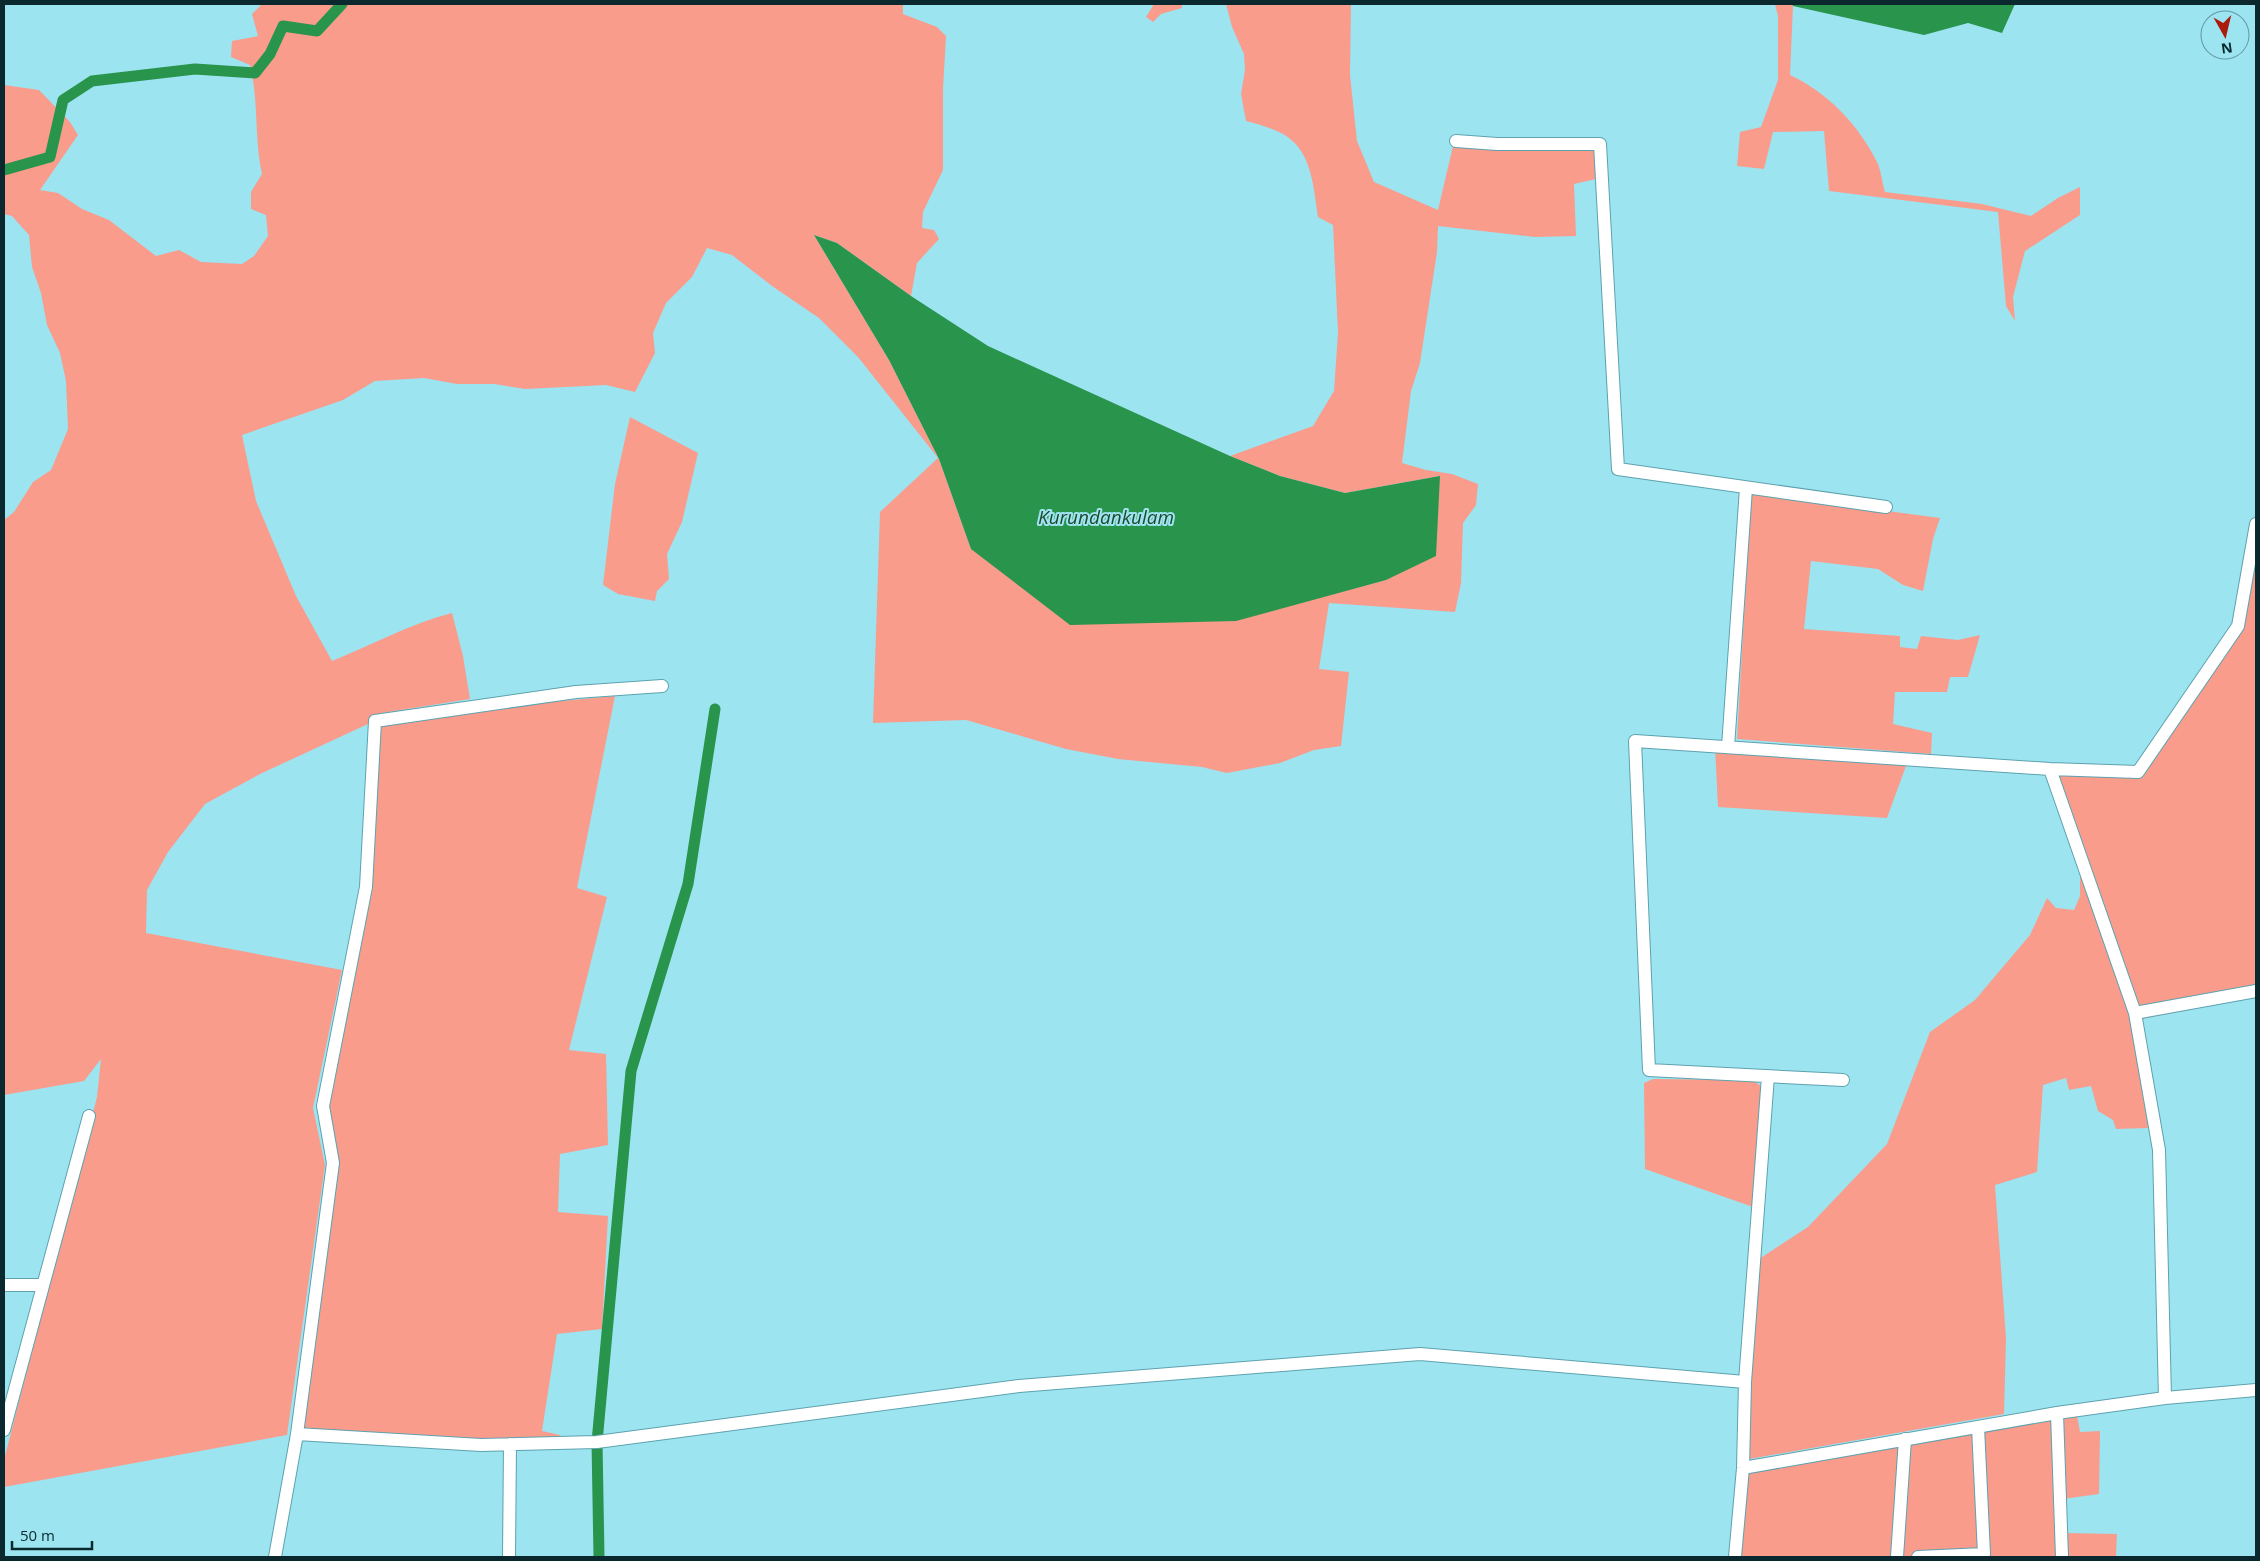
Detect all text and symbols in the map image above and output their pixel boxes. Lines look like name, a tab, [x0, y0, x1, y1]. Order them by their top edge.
north arrow	[2200, 10, 2250, 60]
text: N	[2220, 38, 2234, 59]
water label: Kurundankulam	[1038, 504, 1174, 530]
scale bar	[12, 1518, 92, 1550]
text: 50 m	[20, 1525, 55, 1545]

